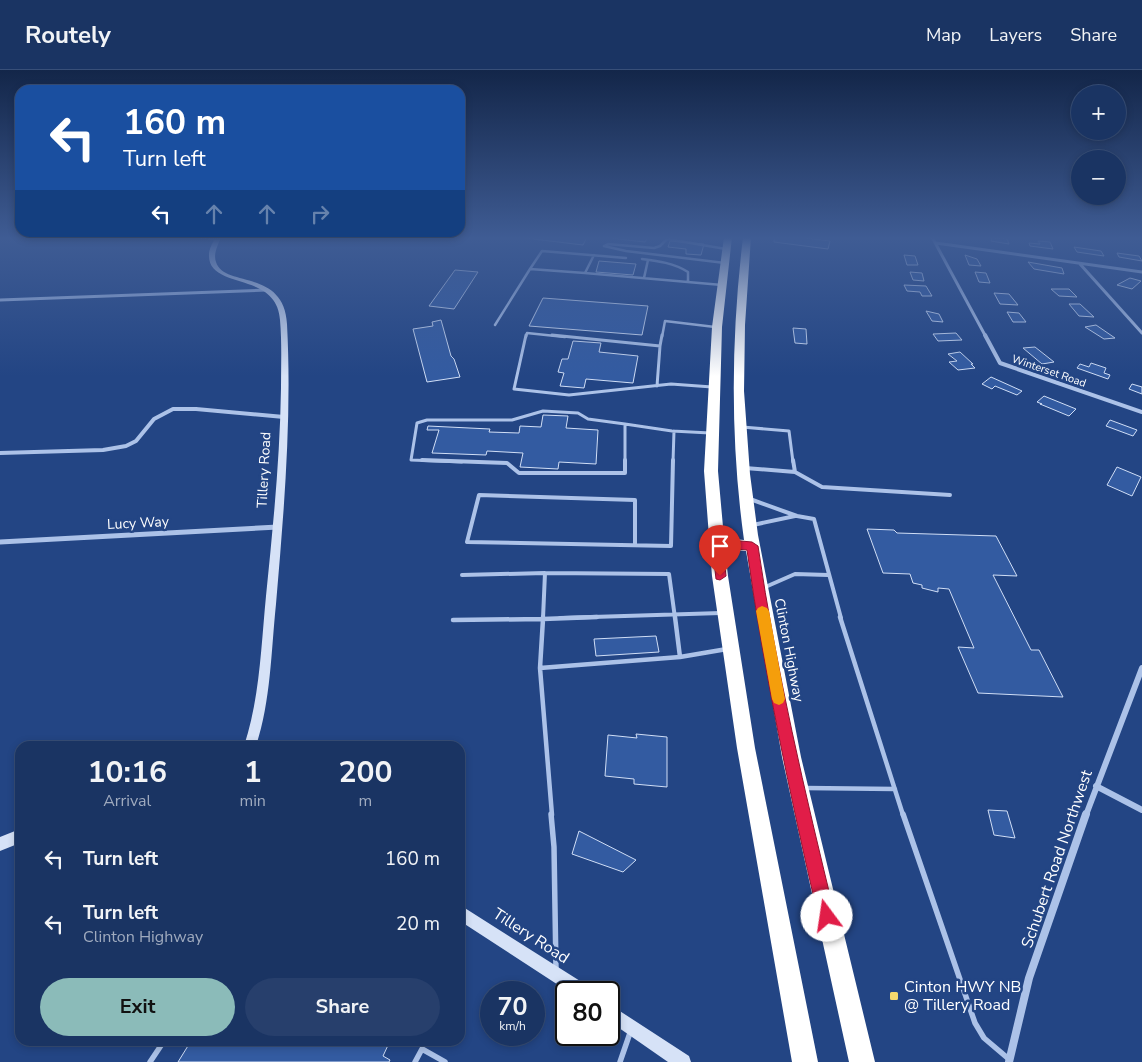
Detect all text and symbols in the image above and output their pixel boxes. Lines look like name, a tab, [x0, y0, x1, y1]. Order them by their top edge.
text: Routely	[25, 19, 111, 51]
text: Map	[926, 23, 961, 47]
text: Layers	[989, 23, 1042, 47]
text: Share	[1070, 23, 1117, 47]
map controls	[1071, 85, 1126, 205]
button: +	[1071, 85, 1126, 140]
text: 160 m	[123, 99, 226, 146]
icon: left	[40, 105, 105, 170]
text: Turn left	[123, 144, 206, 174]
button: −	[1071, 150, 1126, 205]
icon: left	[147, 200, 175, 228]
icon: ahead	[200, 200, 228, 228]
icon: ahead	[253, 200, 281, 228]
icon: right	[306, 200, 334, 228]
street label: Winterset Road	[1010, 351, 1088, 391]
street label: Tillery Road	[253, 431, 275, 509]
street label: Lucy Way	[107, 512, 170, 534]
pin	[699, 525, 741, 576]
icon: arrive	[706, 532, 734, 560]
street label: Clinton Highway	[770, 597, 809, 704]
text: 10:16	[88, 752, 167, 793]
text: 1	[244, 752, 262, 793]
text: 200	[338, 752, 392, 793]
street label: Schubert Road Northwest	[1016, 767, 1098, 951]
text: Arrival	[103, 790, 151, 812]
text: min	[239, 790, 266, 812]
text: m	[359, 790, 372, 812]
icon: left	[40, 845, 68, 873]
text: Turn left	[83, 846, 158, 872]
text: 160 m	[385, 846, 440, 872]
position arrow	[800, 889, 852, 941]
text: Turn left	[83, 900, 158, 926]
street label: Tillery Road	[489, 903, 573, 969]
icon: left	[40, 910, 68, 938]
text: 20 m	[396, 911, 440, 937]
text: Clinton Highway	[83, 926, 203, 948]
place label: Cinton HWY NB @ Tillery Road	[904, 976, 1021, 1016]
button: Exit	[40, 978, 235, 1036]
button: Share	[245, 978, 440, 1036]
speed limit sign: 80	[555, 981, 620, 1046]
text: 70	[497, 990, 528, 1024]
marker: Cinton HWY NB @ Tillery Road	[888, 990, 900, 1002]
text: km/h	[499, 1018, 526, 1034]

